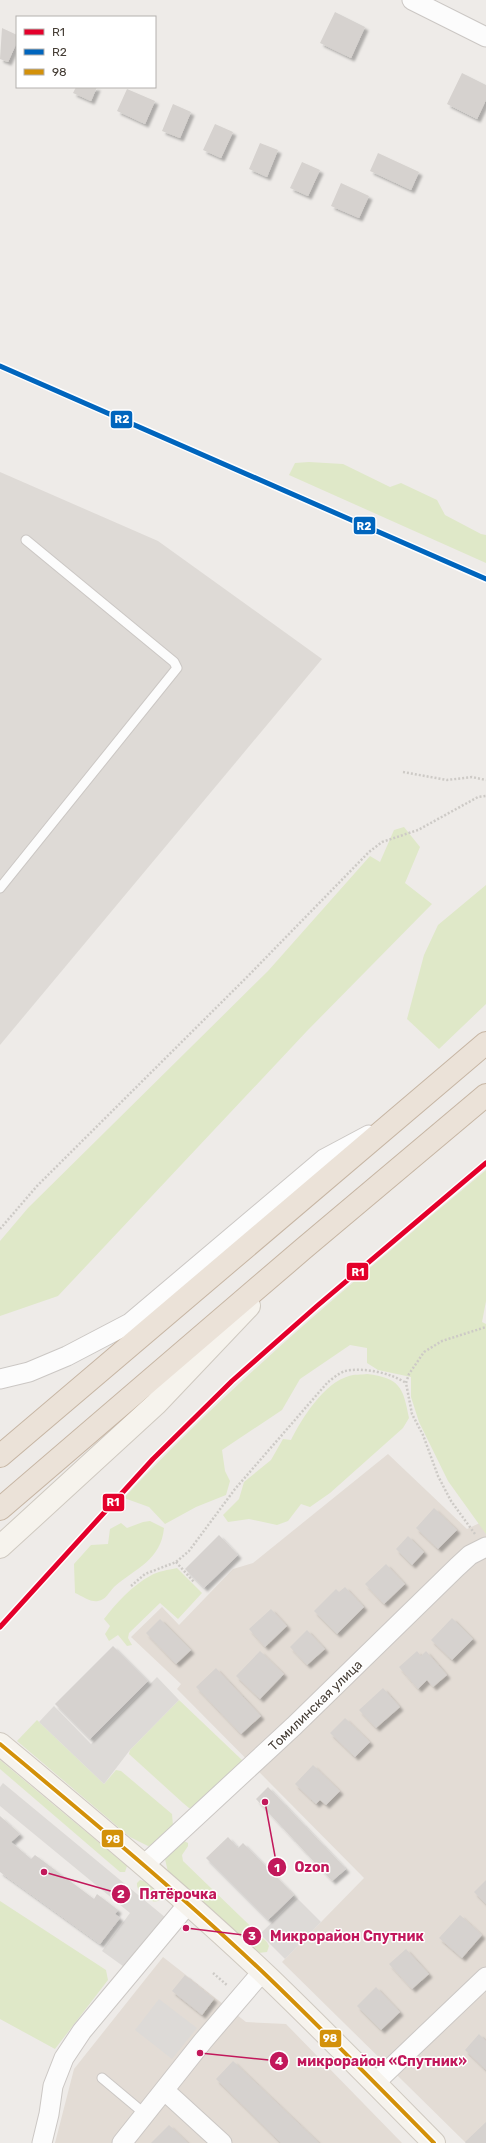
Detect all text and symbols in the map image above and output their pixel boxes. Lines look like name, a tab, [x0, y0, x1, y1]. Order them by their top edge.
legend	[16, 16, 156, 88]
text: R1	[52, 25, 65, 39]
text: R2	[52, 45, 67, 59]
text: 98	[52, 65, 67, 79]
line badge: R2	[110, 410, 133, 429]
text: R2	[115, 413, 129, 426]
line badge: R2	[353, 516, 376, 535]
text: R2	[357, 520, 371, 533]
line badge: R1	[346, 1262, 369, 1281]
text: R1	[351, 1266, 365, 1279]
line badge: R1	[102, 1493, 125, 1512]
text: R1	[106, 1496, 120, 1509]
street label: Томилинская улица	[265, 1657, 365, 1754]
line badge: 98	[101, 1829, 124, 1848]
text: 98	[106, 1833, 120, 1846]
callout: Ozon	[267, 1854, 338, 1880]
text: Ozon	[294, 1859, 330, 1876]
text: 1	[274, 1861, 280, 1875]
callout: Пятёрочка	[111, 1881, 224, 1907]
text: Пятёрочка	[139, 1886, 217, 1903]
text: 2	[117, 1887, 125, 1901]
callout: Микрорайон Спутник	[242, 1923, 432, 1949]
text: Микрорайон Спутник	[270, 1928, 424, 1945]
text: 3	[248, 1929, 256, 1943]
line badge: 98	[319, 2029, 342, 2048]
text: 98	[323, 2032, 337, 2045]
callout: микрорайон «Спутник»	[269, 2048, 475, 2074]
text: микрорайон «Спутник»	[297, 2053, 467, 2070]
text: 4	[275, 2054, 283, 2068]

